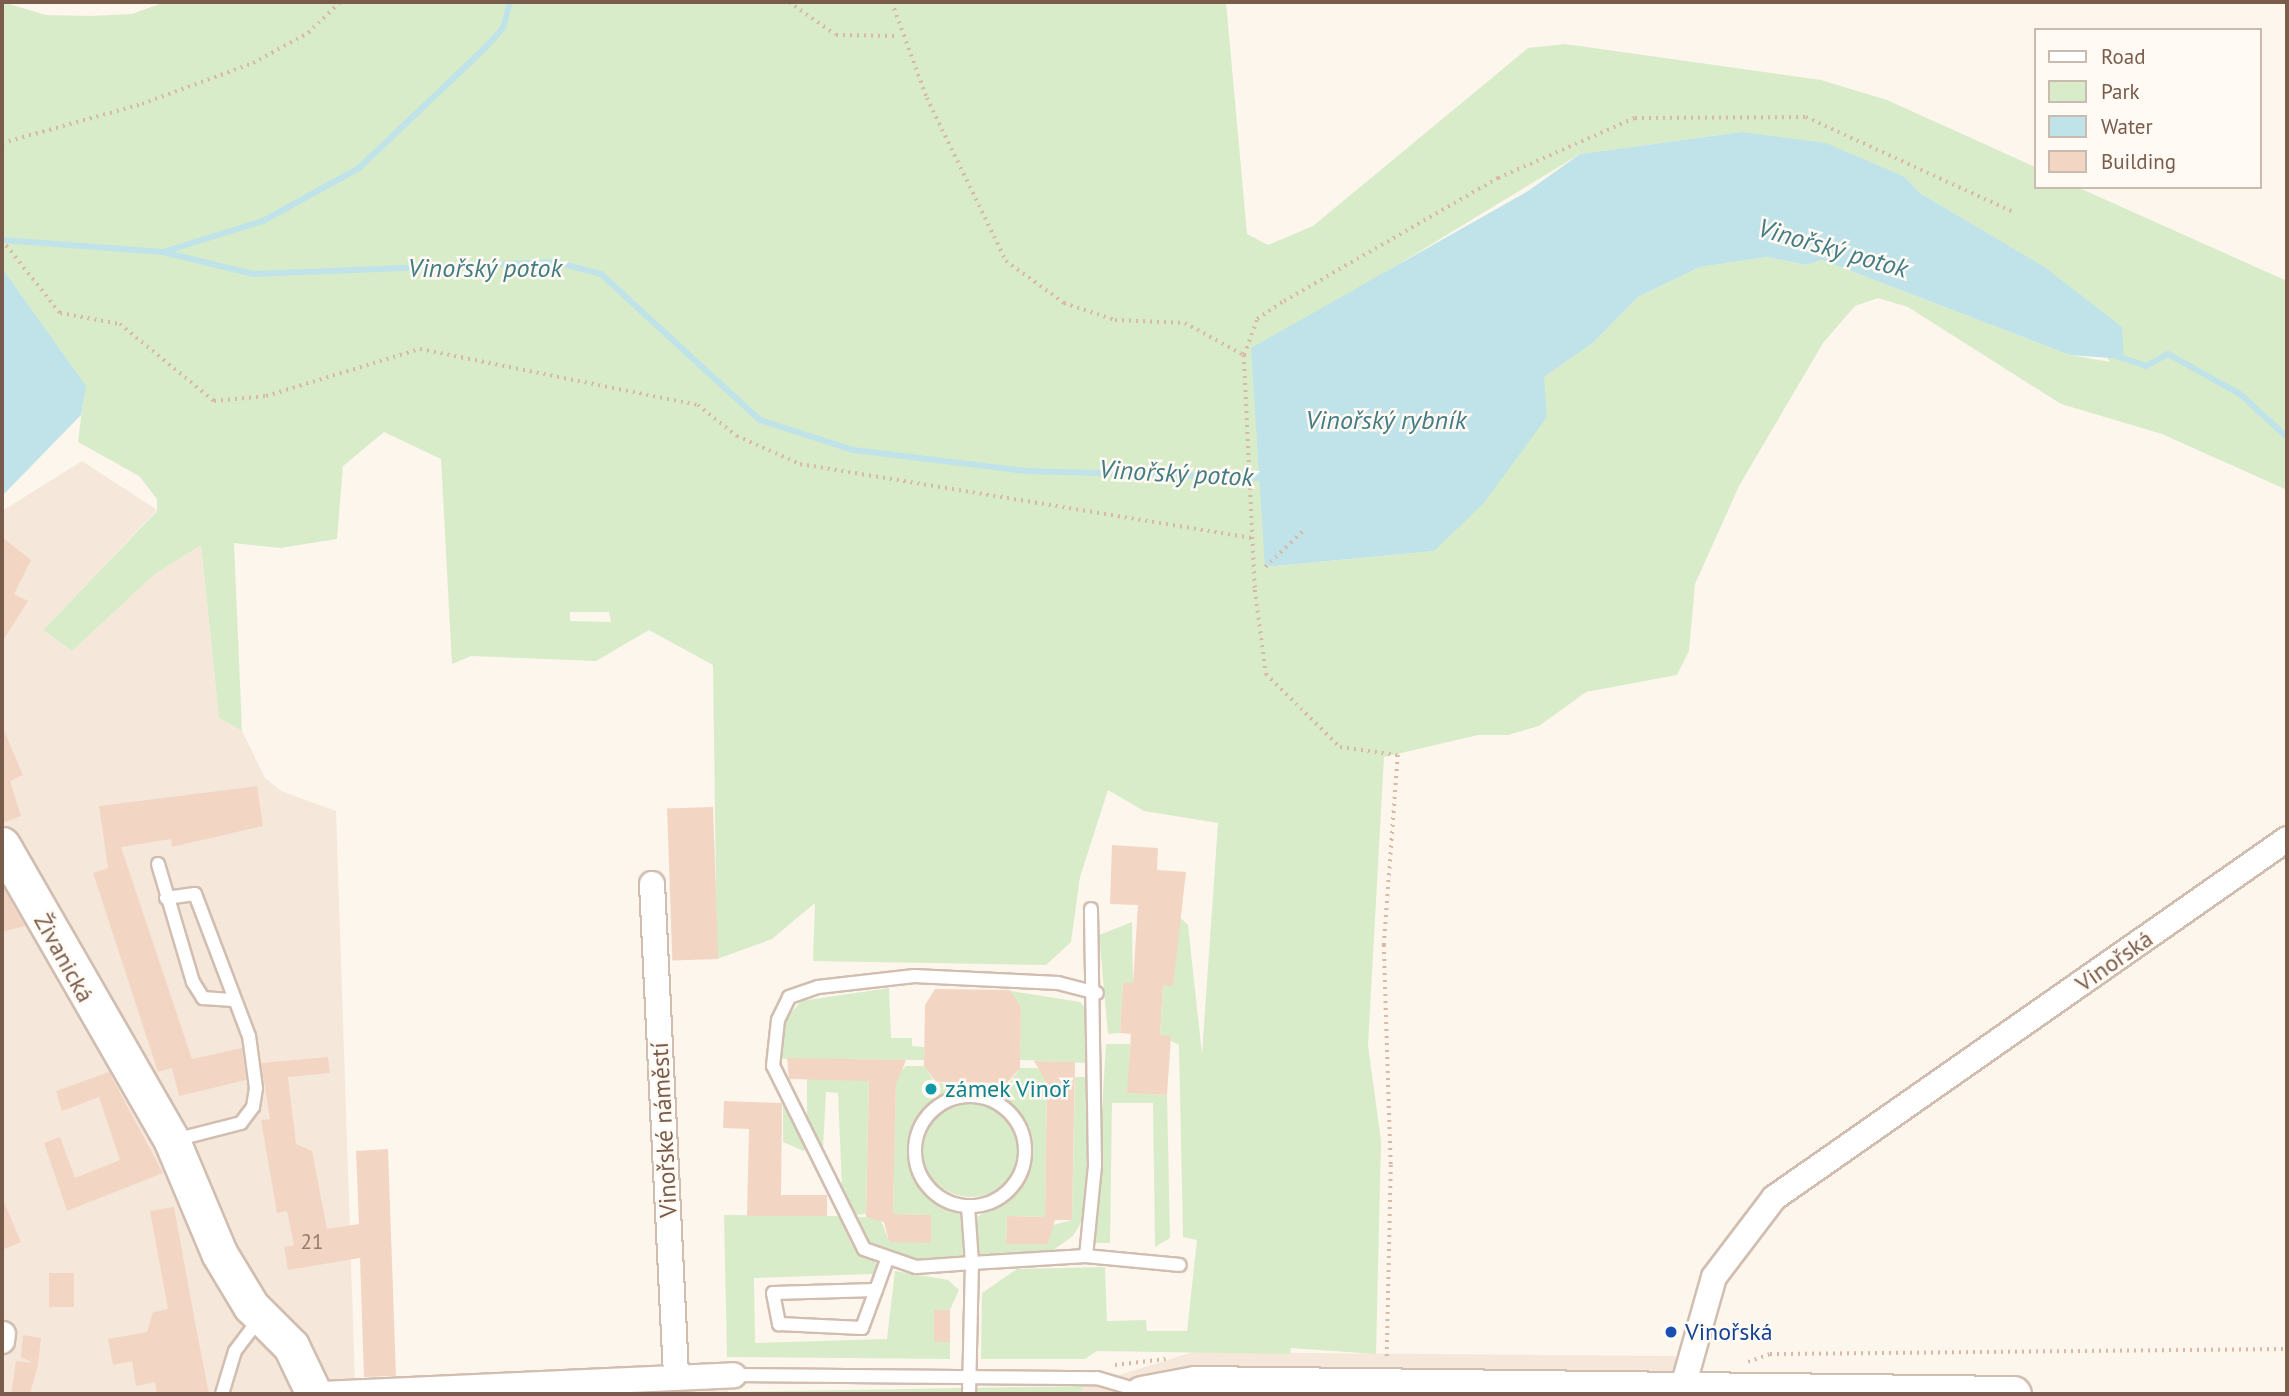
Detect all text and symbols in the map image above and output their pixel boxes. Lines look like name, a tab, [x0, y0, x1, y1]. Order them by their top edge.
legend	[2034, 28, 2261, 189]
text: Road	[2101, 43, 2145, 70]
text: Park	[2101, 78, 2140, 105]
text: Water	[2101, 113, 2153, 140]
text: Building	[2101, 148, 2176, 175]
water label: Vinořský potok	[1754, 212, 1912, 284]
water label: Vinořský potok	[407, 252, 563, 284]
water label: Vinořský rybník	[1305, 404, 1467, 436]
water label: Vinořský potok	[1098, 453, 1254, 493]
street label: Živanická	[28, 909, 100, 1007]
street label: Vinořská	[2070, 924, 2158, 998]
street label: Vinořské náměstí	[645, 1042, 683, 1218]
place label: zámek Vinoř	[945, 1075, 1071, 1103]
marker: zámek Vinoř	[923, 1081, 939, 1097]
house number: 21	[301, 1229, 323, 1255]
place label: Vinořská	[1685, 1318, 1773, 1346]
marker: Vinořská	[1663, 1324, 1679, 1340]

